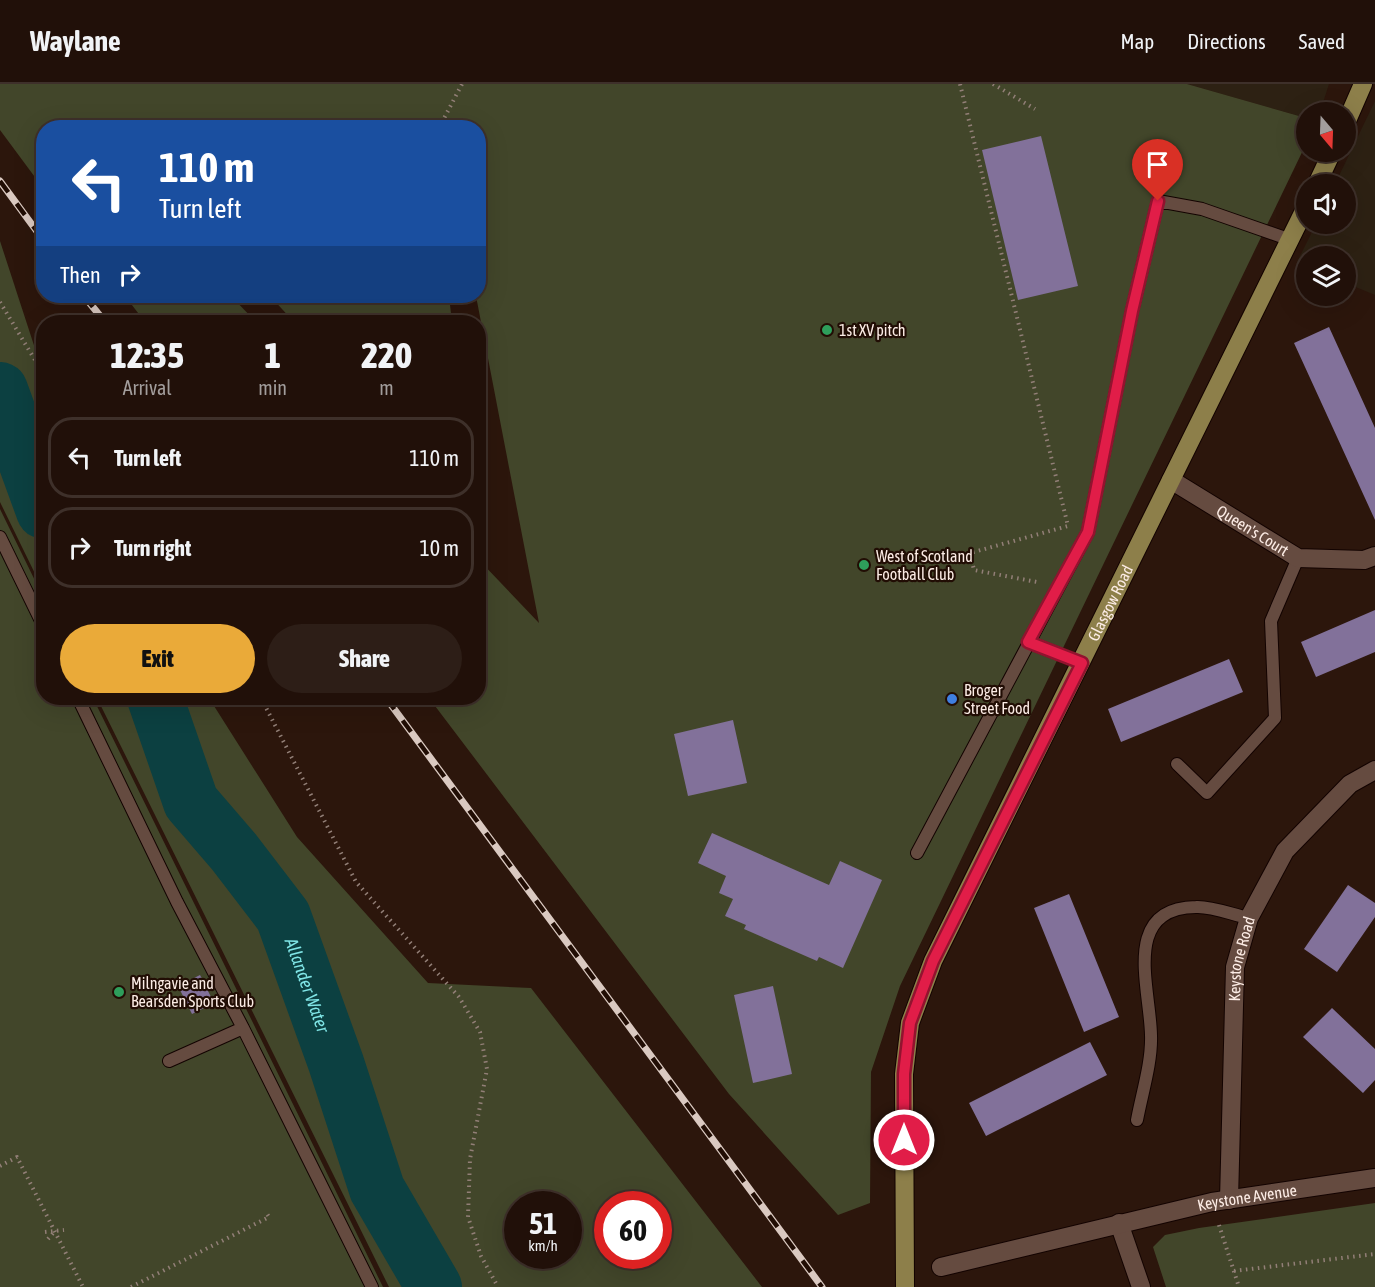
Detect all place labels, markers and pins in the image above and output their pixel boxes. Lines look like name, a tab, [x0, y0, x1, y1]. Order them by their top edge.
pin	[1132, 139, 1183, 201]
place label: 1st XV pitch	[839, 321, 906, 340]
marker: 1st XV pitch	[820, 323, 834, 337]
place label: West of Scotland Football Club	[876, 547, 973, 583]
marker: West of Scotland Football Club	[857, 558, 871, 572]
place label: Broger Street Food	[964, 681, 1030, 717]
marker: Broger Street Food	[945, 692, 959, 706]
place label: Milngavie and Bearsden Sports Club	[131, 974, 254, 1011]
marker: Milngavie and Bearsden Sports Club	[112, 985, 126, 999]

